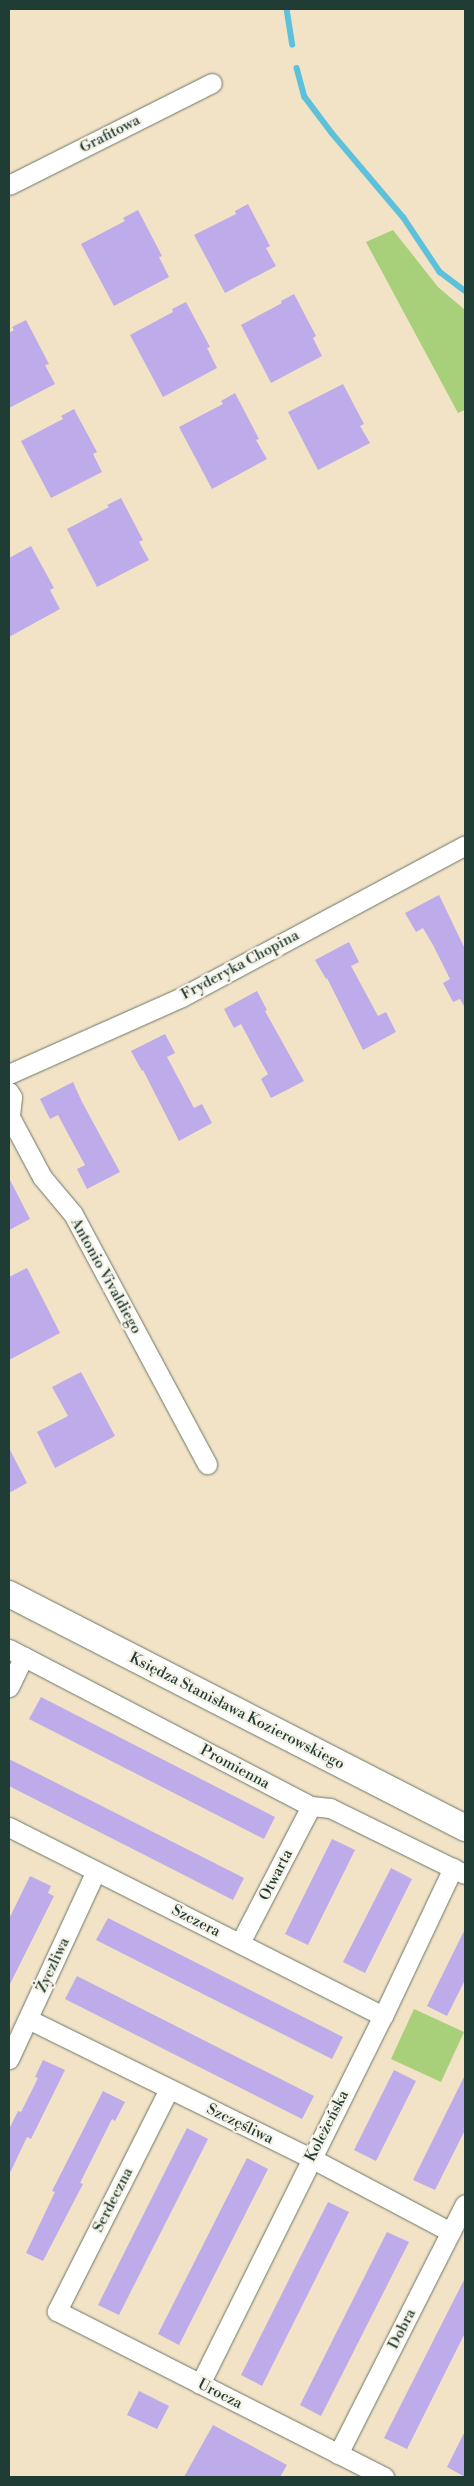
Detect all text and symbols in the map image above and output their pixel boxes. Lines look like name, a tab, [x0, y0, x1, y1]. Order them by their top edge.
street label: Grafitowa	[77, 111, 143, 157]
street label: Fryderyka Chopina	[178, 926, 302, 1004]
street label: Antonio Vivaldiego	[67, 1215, 145, 1337]
street label: Księdza Stanisława Kozierowskiego	[127, 1649, 347, 1773]
street label: Promienna	[197, 1741, 273, 1793]
street label: Otwarta	[255, 1846, 297, 1904]
street label: Szczera	[169, 1901, 223, 1941]
street label: Życzliwa	[32, 1935, 74, 1995]
street label: Koleżeńska	[301, 2087, 353, 2165]
street label: Szczęśliwa	[204, 2100, 276, 2148]
street label: Serdeczna	[89, 2165, 137, 2235]
street label: Dobra	[384, 2306, 420, 2352]
street label: Urocza	[195, 2375, 245, 2413]

